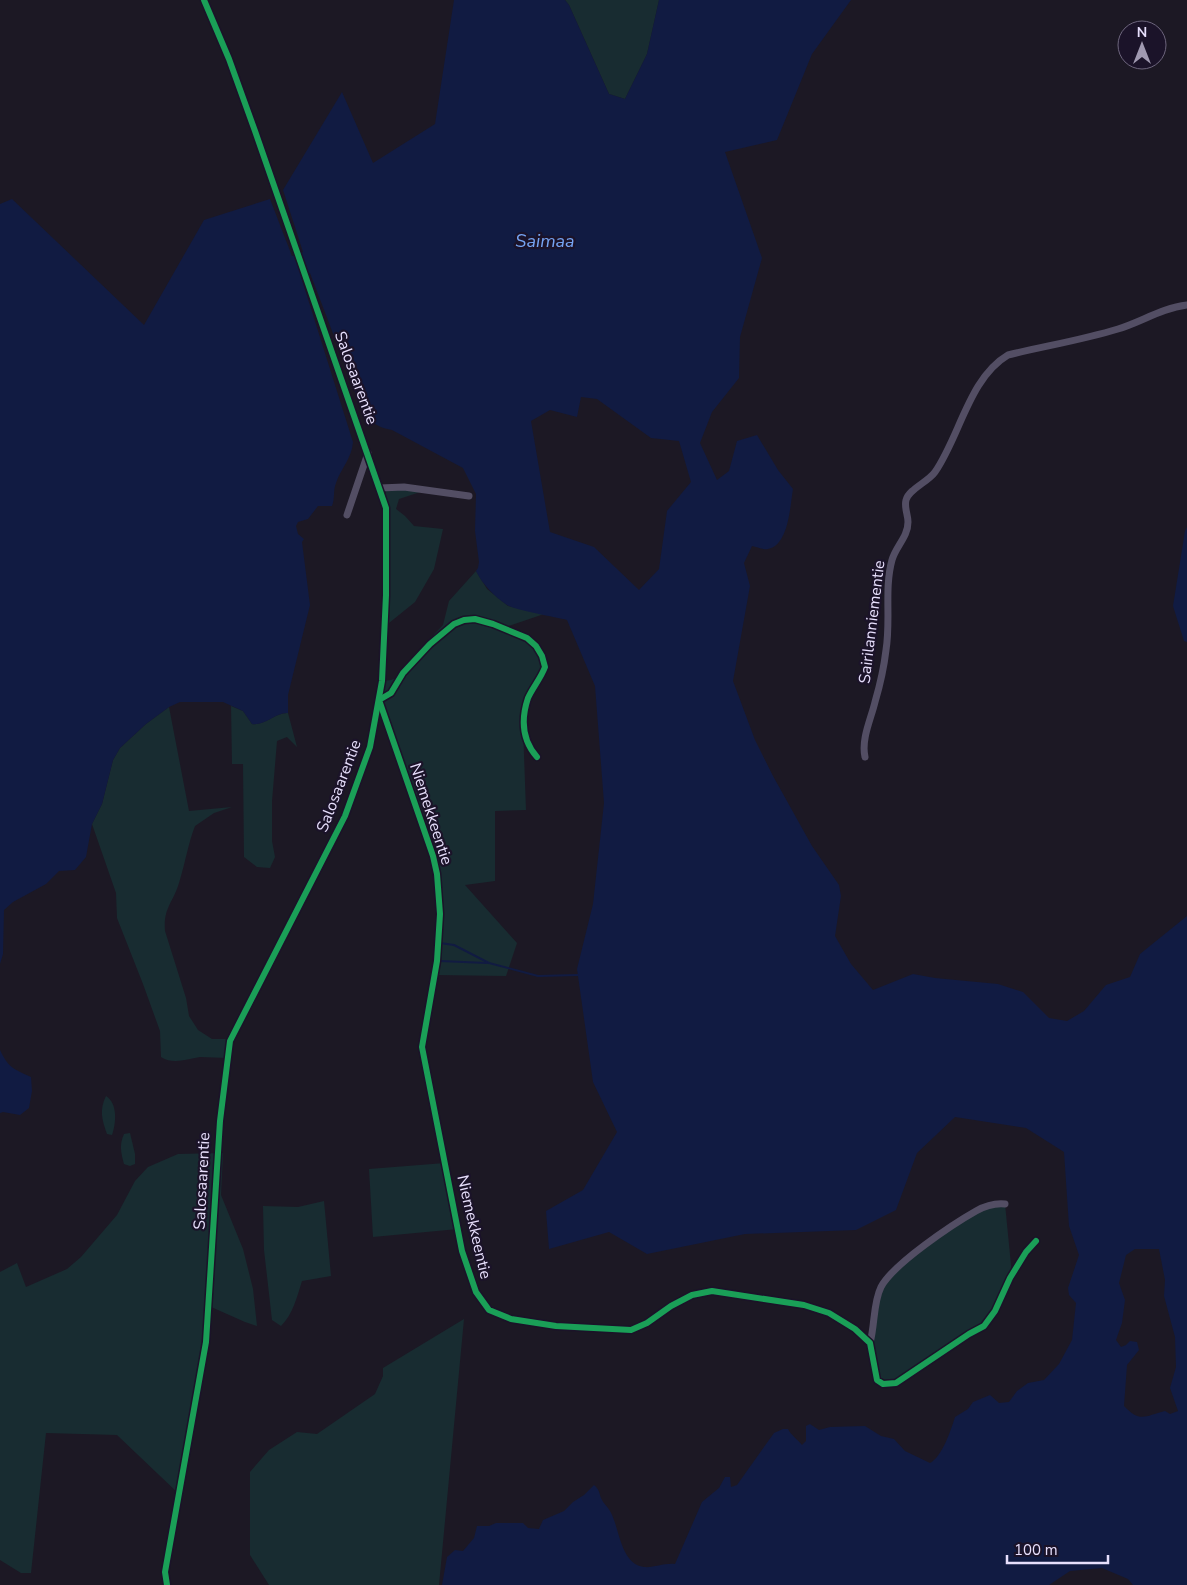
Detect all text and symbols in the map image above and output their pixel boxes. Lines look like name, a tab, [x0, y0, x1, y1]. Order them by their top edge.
north arrow	[1117, 20, 1167, 70]
text: N	[1137, 23, 1147, 42]
water label: Saimaa	[515, 229, 575, 253]
street label: Salosaarentie	[329, 328, 383, 428]
street label: Sairilanniementie	[854, 559, 890, 685]
street label: Salosaarentie	[311, 737, 367, 835]
street label: Niemekkeentie	[404, 760, 458, 868]
street label: Salosaarentie	[188, 1132, 216, 1230]
street label: Niemekkeentie	[451, 1173, 497, 1281]
scale bar	[1007, 1532, 1108, 1564]
text: 100 m	[1014, 1540, 1058, 1560]

